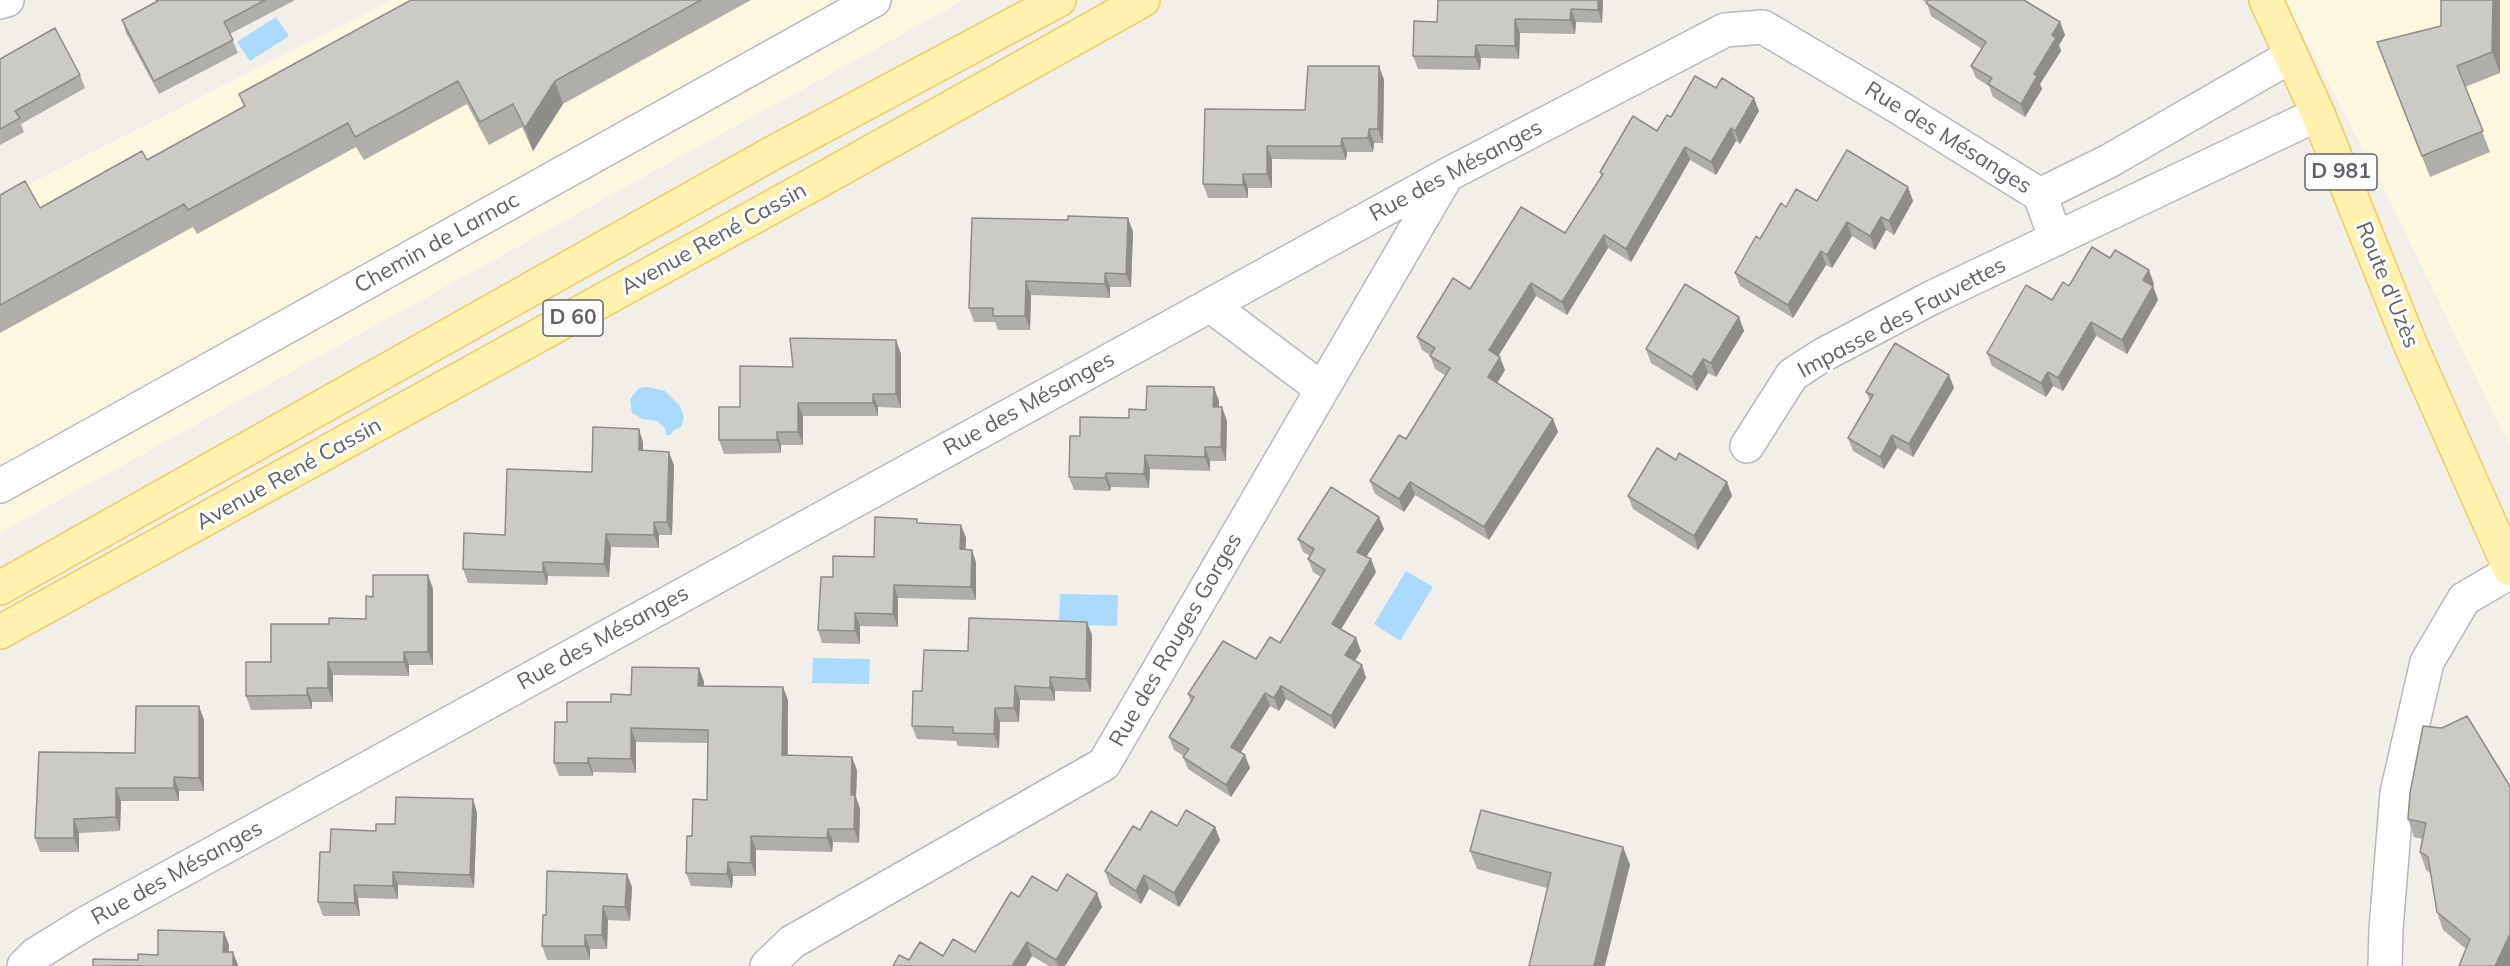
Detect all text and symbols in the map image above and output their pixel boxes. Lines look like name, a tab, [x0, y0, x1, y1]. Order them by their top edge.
street label: Rue des Mésanges	[1860, 76, 2036, 200]
street label: Rue des Mésanges	[1365, 114, 1547, 228]
road number: D 981	[2305, 154, 2377, 190]
street label: Avenue René Cassin	[617, 177, 811, 301]
street label: Chemin de Larnac	[350, 187, 524, 299]
street label: Route d'Uzès	[2350, 218, 2424, 352]
street label: Impasse des Fauvettes	[1793, 252, 2011, 384]
road number: D 60	[543, 300, 603, 336]
street label: Rue des Mésanges	[939, 346, 1119, 462]
street label: Avenue René Cassin	[192, 412, 386, 536]
street label: Rue des Rouges Gorges	[1104, 529, 1248, 751]
street label: Rue des Mésanges	[513, 580, 693, 696]
street label: Rue des Mésanges	[87, 815, 267, 931]

